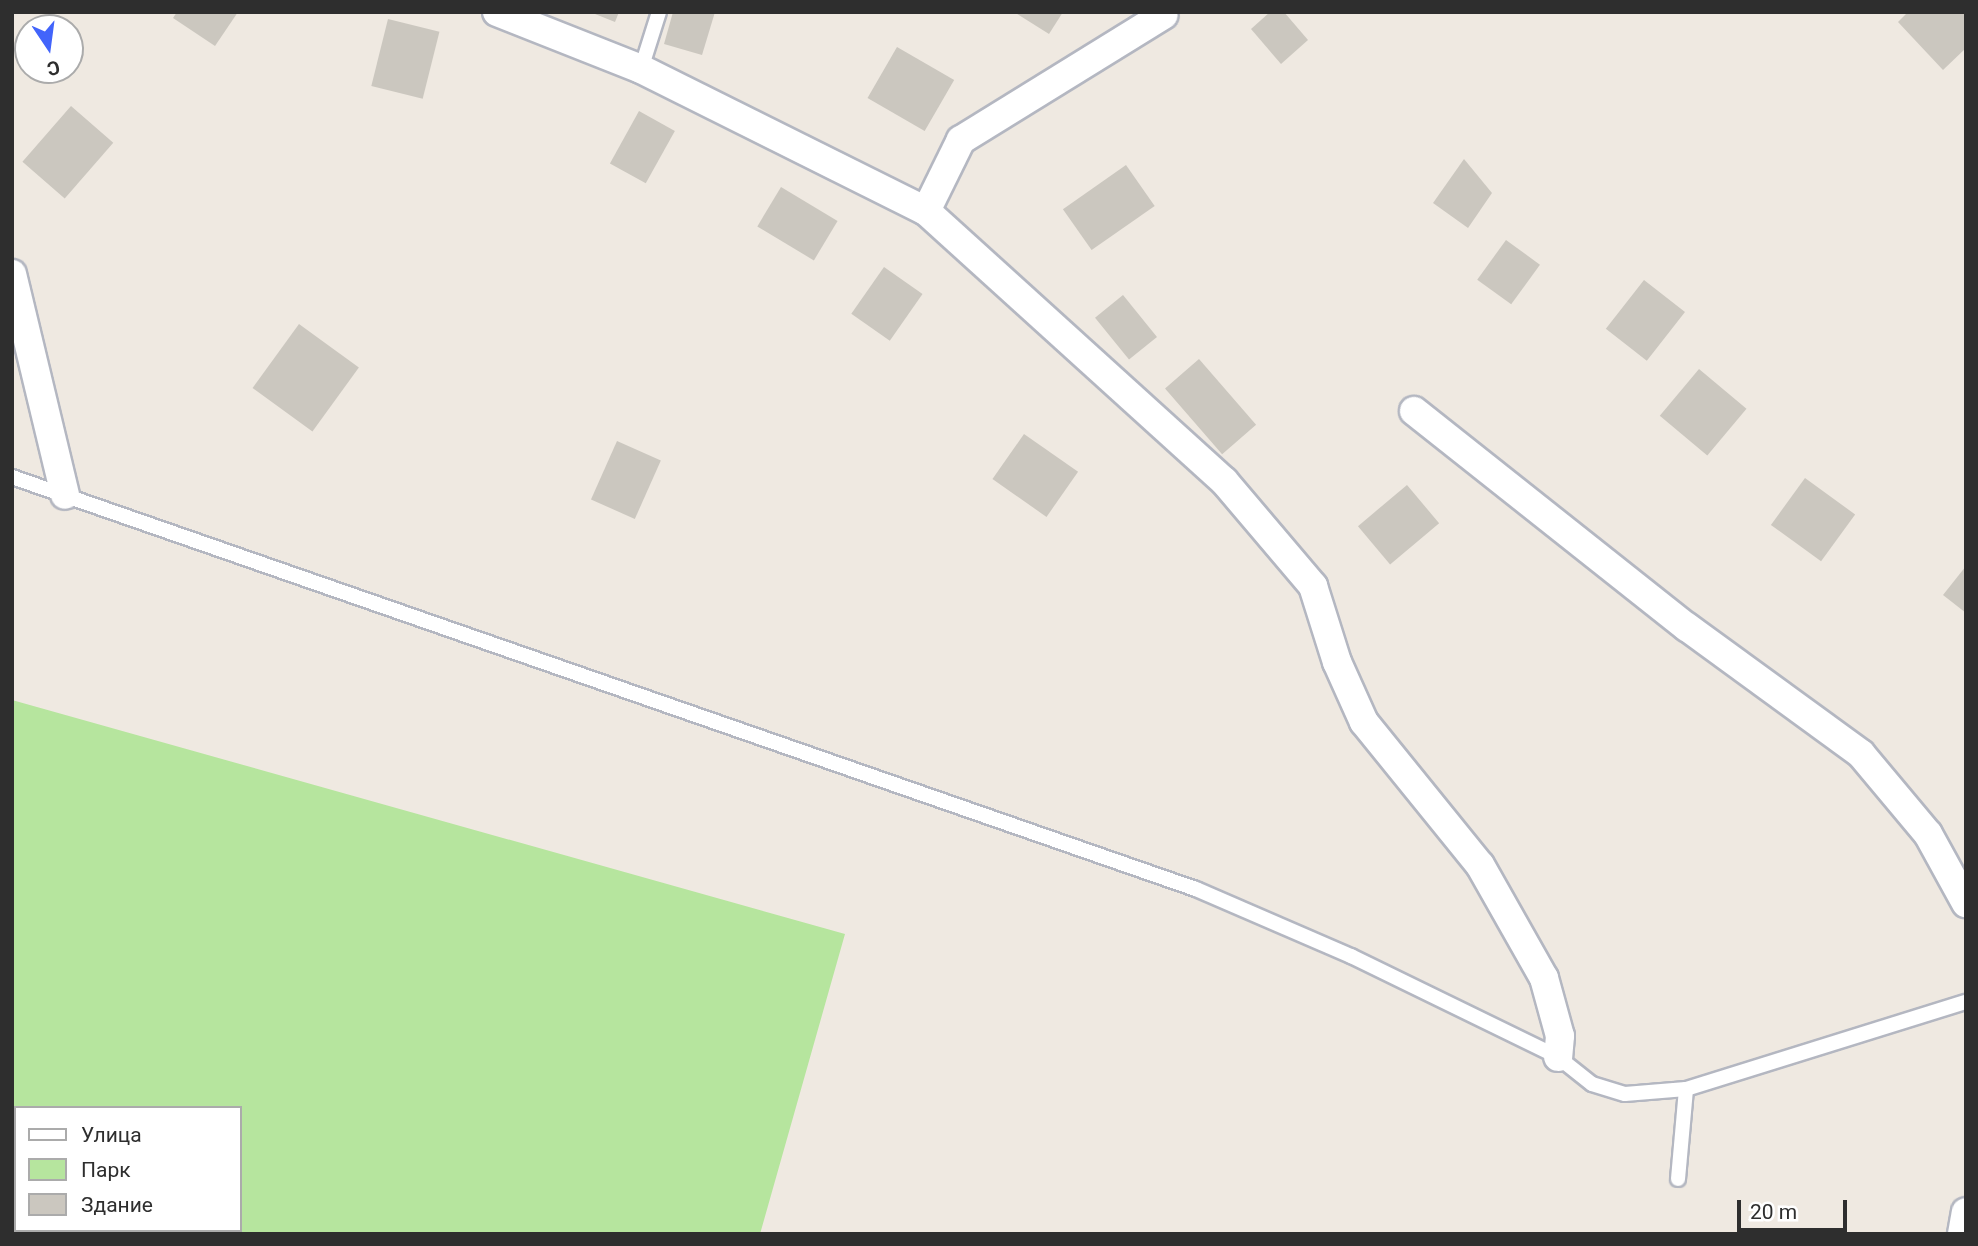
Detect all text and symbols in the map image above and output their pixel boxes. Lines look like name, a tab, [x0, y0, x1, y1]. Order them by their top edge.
north arrow	[14, 14, 84, 84]
text: С	[45, 55, 62, 81]
legend	[14, 1106, 242, 1232]
text: Улица	[81, 1123, 142, 1147]
text: Парк	[81, 1158, 131, 1182]
scale bar	[1740, 1186, 1850, 1230]
text: Здание	[81, 1193, 153, 1217]
text: 20 m	[1750, 1200, 1797, 1224]

